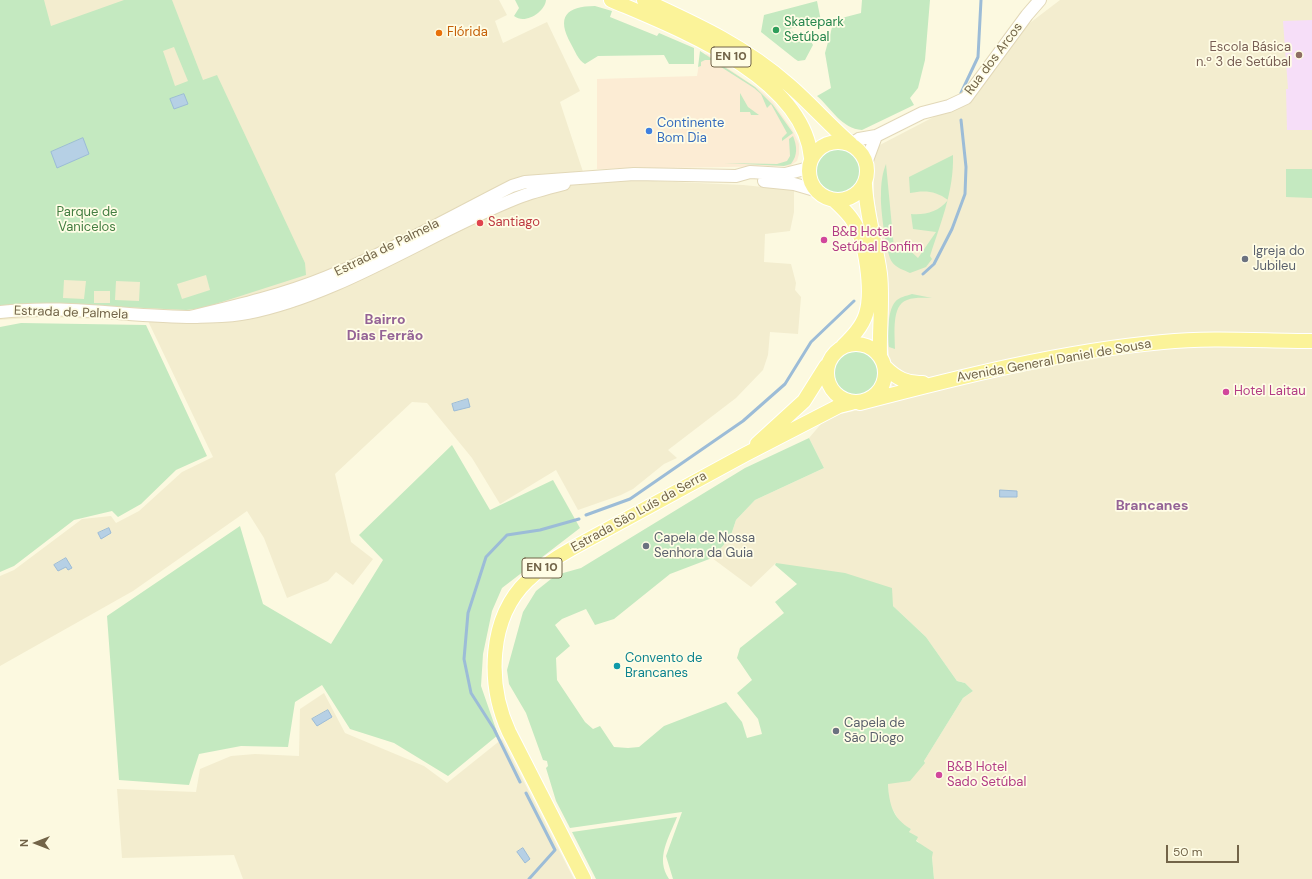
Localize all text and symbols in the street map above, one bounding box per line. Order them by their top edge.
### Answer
place label: Skatepark Setúbal [784,15,844,46]
street label: Rua dos Arcos [962,20,1026,98]
place label: Flórida [447,25,488,41]
marker: Skatepark Setúbal [771,25,781,35]
marker: Flórida [434,28,444,38]
place label: Escola Básica n.º 3 de Setúbal [1196,40,1291,71]
road number: EN 10 [711,47,751,67]
marker: Escola Básica n.º 3 de Setúbal [1294,50,1304,60]
place label: Continente Bom Dia [657,116,724,147]
marker: Continente Bom Dia [644,126,654,136]
park label: Parque de Vanicelos [57,205,117,236]
place label: Santiago [488,215,540,231]
street label: Estrada de Palmela [332,216,442,280]
marker: Santiago [475,218,485,228]
place label: B&B Hotel Setúbal Bonfim [832,225,923,256]
marker: B&B Hotel Setúbal Bonfim [819,235,829,245]
place label: Igreja do Jubileu [1253,244,1305,275]
marker: Igreja do Jubileu [1240,254,1250,264]
street label: Estrada de Palmela [14,303,128,323]
district label: Bairro Dias Ferrão [347,312,423,344]
street label: Avenida General Daniel de Sousa [956,336,1152,386]
place label: Hotel Laitau [1234,384,1306,400]
marker: Hotel Laitau [1221,387,1231,397]
street label: Estrada São Luís da Serra [569,468,709,556]
district label: Brancanes [1116,498,1188,514]
place label: Capela de Nossa Senhora da Guia [654,531,755,562]
marker: Capela de Nossa Senhora da Guia [641,541,651,551]
road number: EN 10 [522,558,562,578]
place label: Convento de Brancanes [625,651,702,682]
marker: Convento de Brancanes [612,661,622,671]
place label: Capela de São Diogo [844,716,905,747]
marker: Capela de São Diogo [831,726,841,736]
place label: B&B Hotel Sado Setúbal [947,760,1026,791]
marker: B&B Hotel Sado Setúbal [934,770,944,780]
north arrow [16,823,56,863]
scale bar [1168,837,1241,863]
text: N [17,839,31,847]
text: 50 m [1173,844,1202,860]

